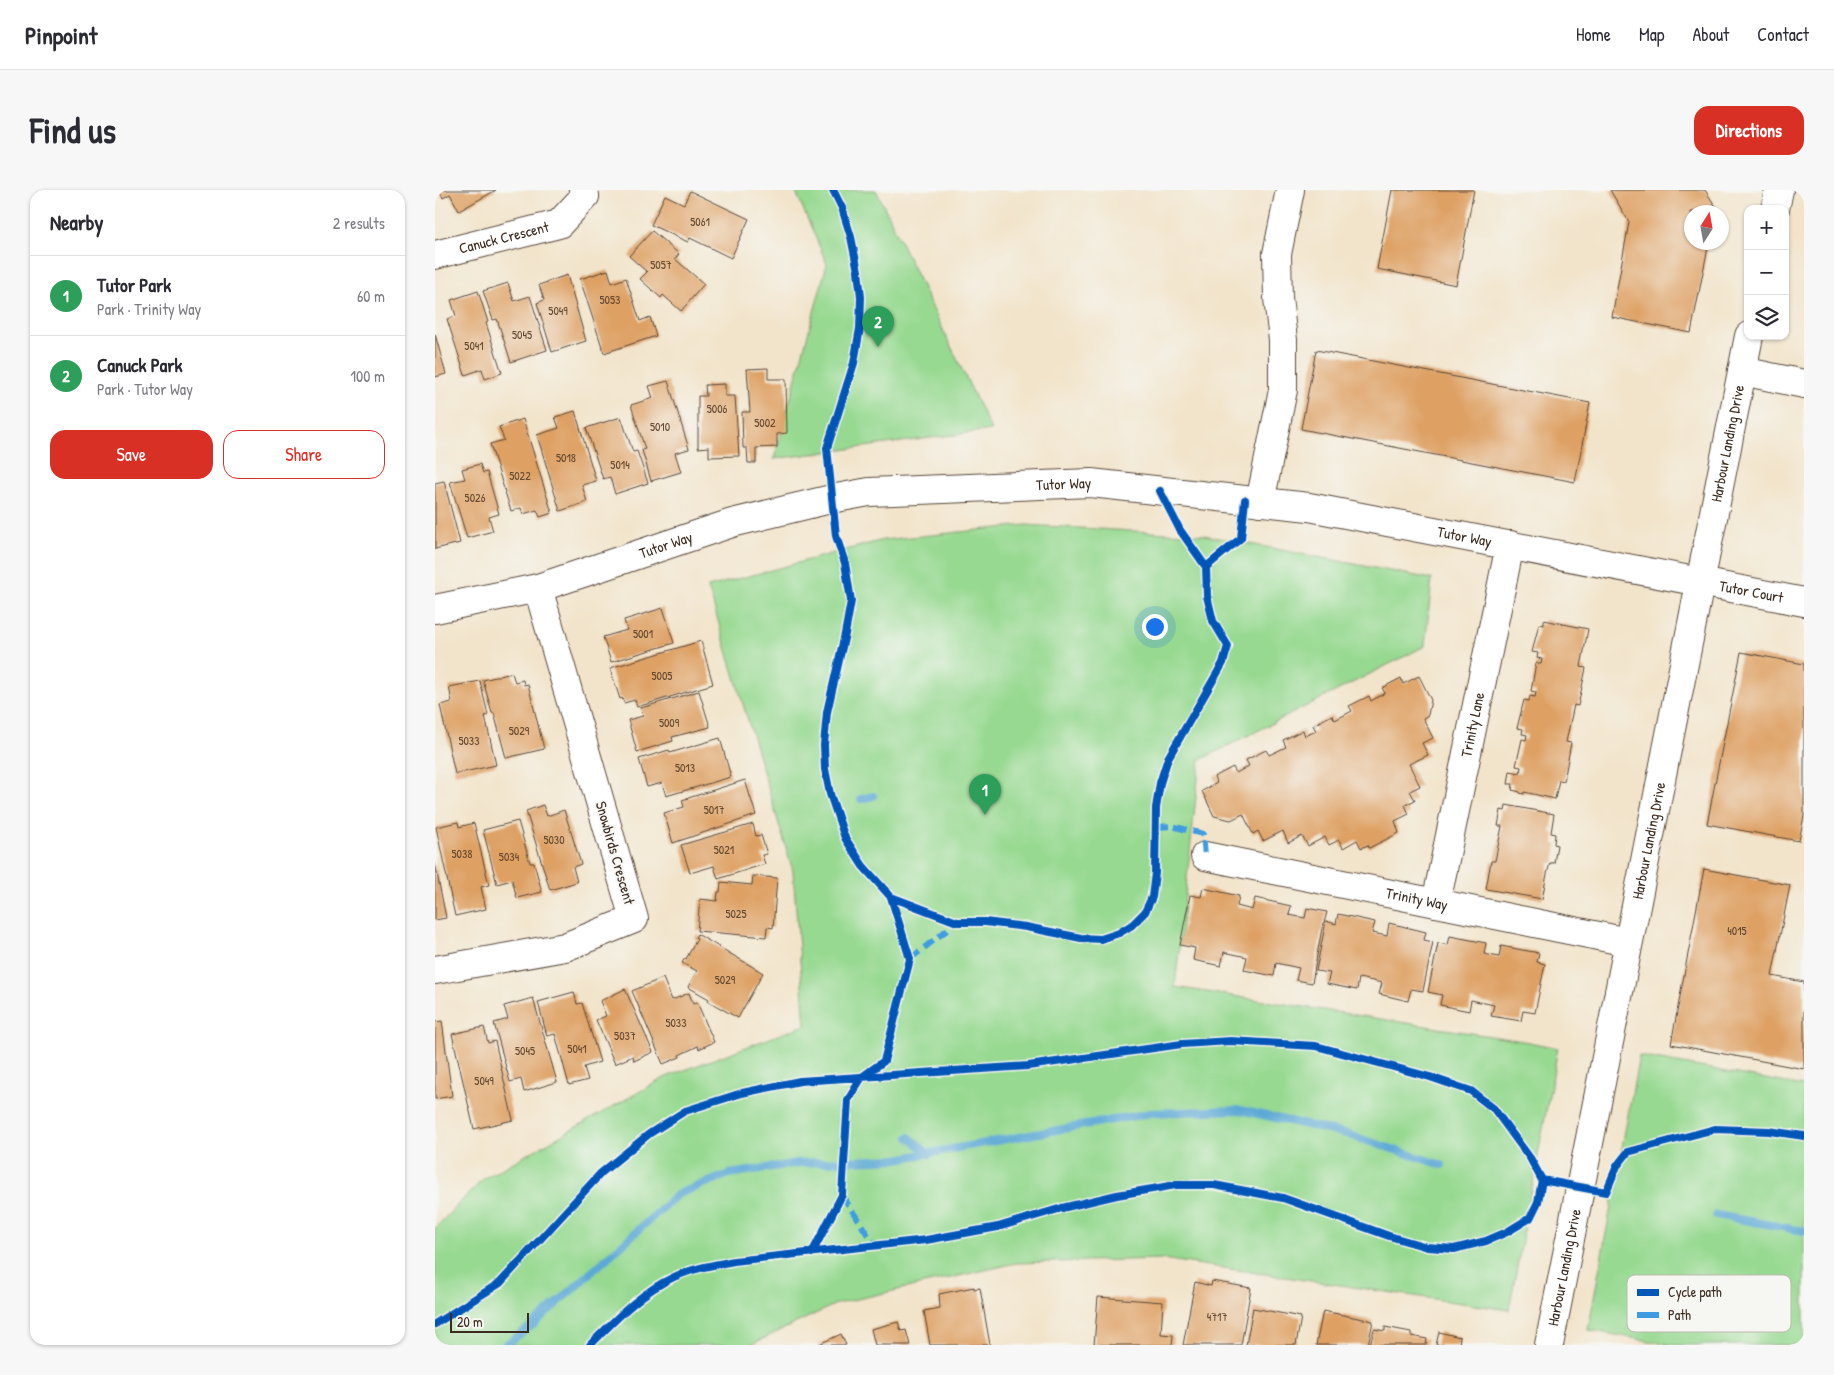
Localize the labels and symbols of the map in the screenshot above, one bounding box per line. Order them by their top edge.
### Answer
north arrow [1684,205,1729,250]
house number: 5061 [690,213,710,230]
street label: Canuck Crescent [457,216,552,259]
house number: 5057 [650,256,672,273]
house number: 5053 [600,291,620,308]
house number: 5049 [548,302,568,319]
pin: 2 [862,306,894,347]
house number: 5045 [512,326,532,343]
house number: 5041 [464,337,484,354]
street label: Harbour Landing Drive [1705,383,1749,504]
house number: 5006 [707,400,728,417]
house number: 5002 [754,414,776,431]
house number: 5010 [650,418,670,435]
house number: 5018 [556,449,576,466]
house number: 5014 [610,456,630,473]
house number: 5022 [509,467,531,484]
street label: Tutor Way [1036,472,1091,495]
house number: 5026 [465,489,486,506]
street label: Tutor Way [1436,521,1494,552]
street label: Tutor Way [636,526,695,563]
street label: Tutor Court [1718,575,1786,608]
your location [1142,614,1168,640]
house number: 5001 [633,625,653,642]
house number: 5005 [652,667,672,684]
street label: Trinity Lane [1455,690,1489,759]
house number: 5009 [659,714,680,731]
house number: 5029 [509,722,530,739]
house number: 5033 [458,732,480,749]
house number: 5013 [675,759,695,776]
pin: 1 [969,774,1001,815]
street label: Harbour Landing Drive [1627,780,1670,901]
street label: Snowbirds Crescent [591,799,640,908]
house number: 5017 [704,801,724,818]
house number: 5030 [543,831,565,848]
house number: 5021 [714,841,734,858]
house number: 5038 [451,845,473,862]
house number: 5034 [499,848,520,865]
street label: Trinity Way [1384,882,1450,915]
house number: 5025 [725,905,747,922]
house number: 4015 [1727,922,1747,939]
house number: 5029 [715,971,736,988]
house number: 5033 [665,1014,687,1031]
house number: 5037 [614,1027,636,1044]
house number: 5041 [567,1040,587,1057]
house number: 5045 [515,1042,535,1059]
house number: 5049 [474,1072,494,1089]
street label: Harbour Landing Drive [1542,1207,1586,1328]
legend [1627,1275,1791,1332]
text: Cycle path [1668,1282,1722,1302]
text: Path [1668,1305,1691,1324]
house number: 4717 [1207,1308,1227,1325]
scale bar [450,1310,529,1333]

